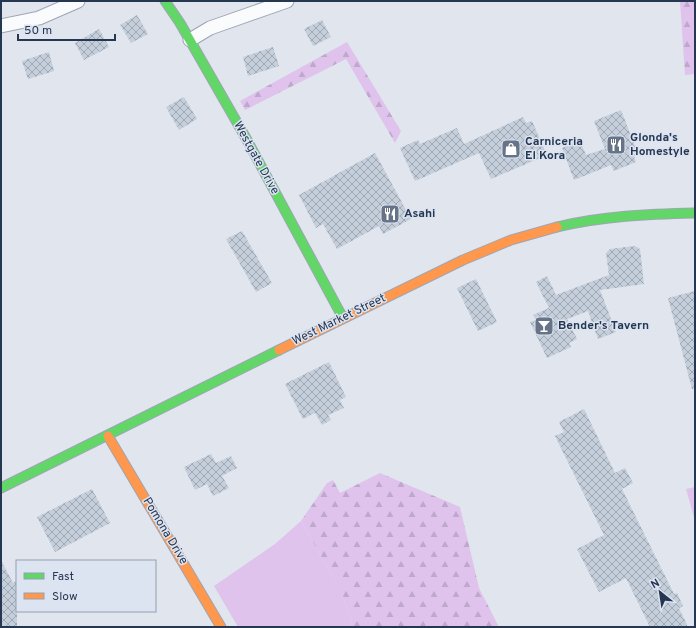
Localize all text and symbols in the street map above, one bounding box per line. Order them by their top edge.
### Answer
scale bar [18,16,115,42]
text: 50 m [24,23,52,39]
street label: Westgate Drive [229,119,283,197]
place label: Glonda's Homestyle [630,130,690,160]
place label: Carniceria El Kora [525,134,583,164]
restaurant icon: Glonda's Homestyle [605,134,627,156]
shop icon: Carniceria El Kora [500,138,522,160]
restaurant icon: Asahi [379,203,401,225]
place label: Asahi [404,206,435,222]
street label: West Market Street [290,290,388,350]
bar icon: Bender's Tavern [533,315,555,337]
place label: Bender's Tavern [558,318,649,334]
street label: Pomona Drive [139,494,191,568]
legend [16,560,156,612]
text: Fast [52,569,74,585]
north arrow [640,572,680,612]
text: N [649,576,662,592]
text: Slow [52,589,78,605]

